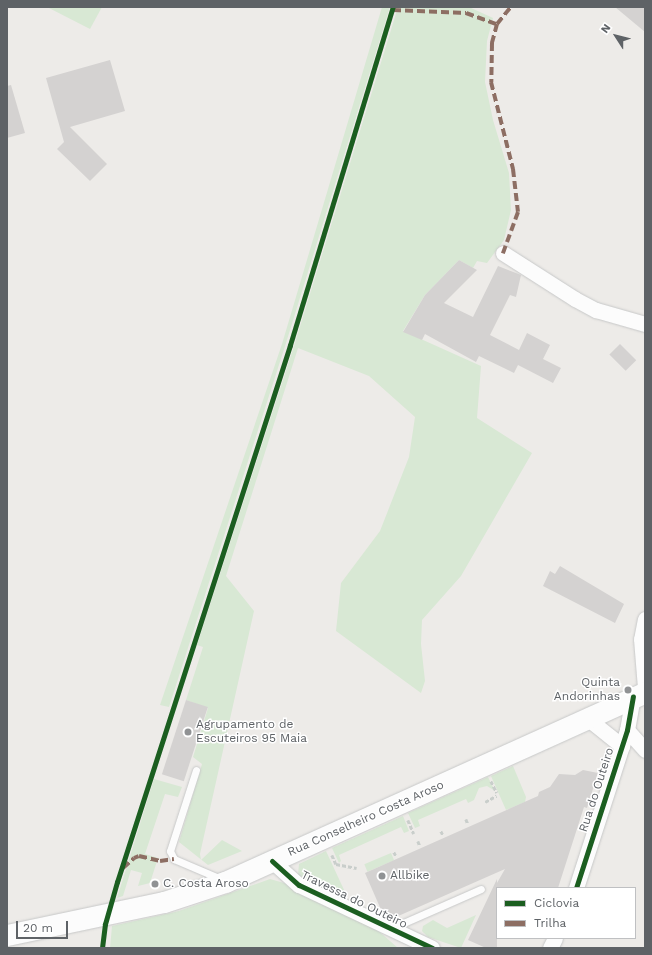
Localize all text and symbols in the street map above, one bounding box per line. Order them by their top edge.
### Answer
north arrow [596,16,636,56]
text: N [598,22,614,36]
place label: Quinta Andorinhas [554,676,620,704]
marker: Quinta Andorinhas [623,685,633,695]
place label: Agrupamento de Escuteiros 95 Maia [196,718,307,746]
marker: Agrupamento de Escuteiros 95 Maia [183,727,193,737]
street label: Rua do Outeiro [576,746,618,834]
street label: Rua Conselheiro Costa Aroso [285,778,447,860]
street label: Travessa do Outeiro [298,868,410,932]
place label: Allbike [390,869,429,883]
marker: Allbike [377,871,387,881]
place label: C. Costa Aroso [163,877,249,891]
marker: C. Costa Aroso [150,879,160,889]
legend [496,887,636,939]
text: Ciclovia [534,896,579,910]
scale bar [18,913,70,939]
text: Trilha [534,916,566,930]
text: 20 m [23,921,53,935]

